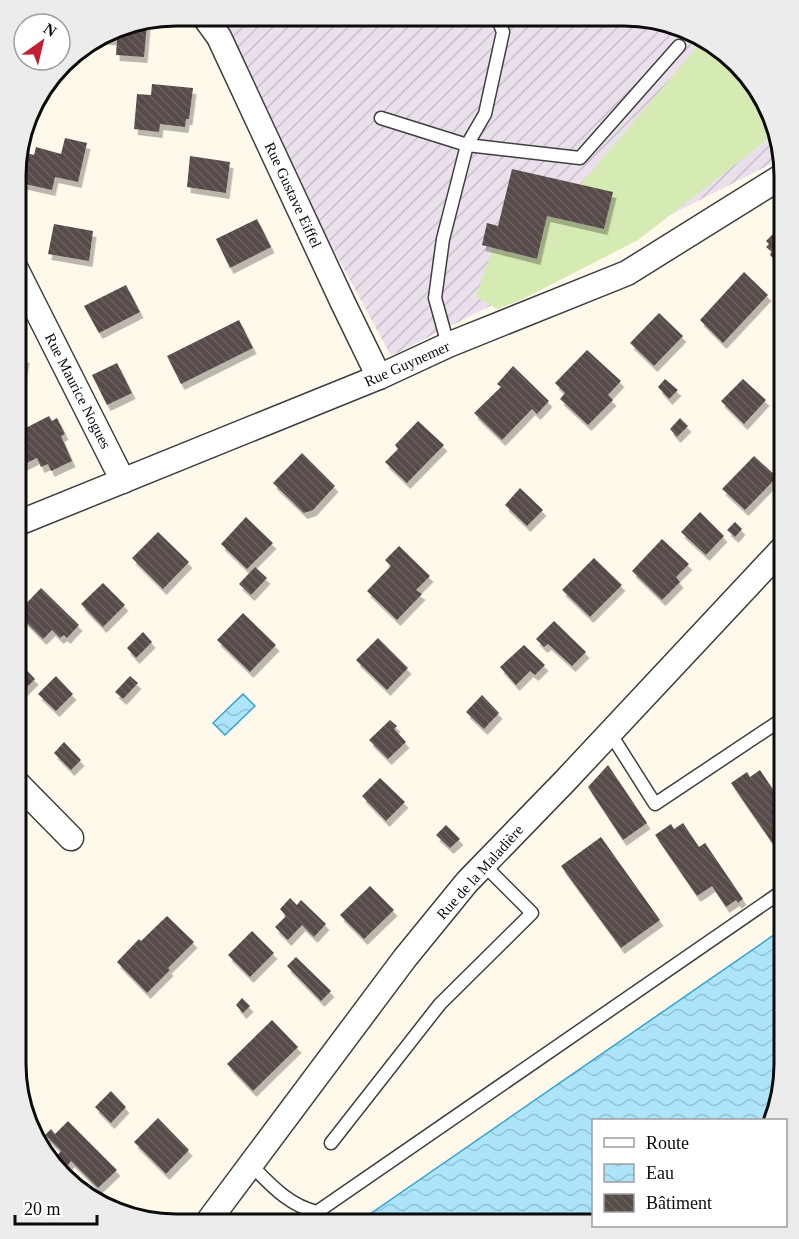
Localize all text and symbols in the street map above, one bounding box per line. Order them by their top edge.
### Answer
north arrow [12,12,72,72]
text: N [41,20,60,41]
street label: Rue Gustave Eiffel [262,140,324,250]
street label: Rue Maurice Nogues [42,331,114,452]
street label: Rue Guynemer [362,338,452,390]
street label: Rue de la Maladière [434,821,527,922]
legend [592,1119,787,1227]
text: Route [646,1133,689,1153]
text: Eau [646,1163,674,1183]
scale bar [15,1188,98,1226]
text: Bâtiment [646,1193,712,1213]
text: 20 m [24,1199,61,1219]

